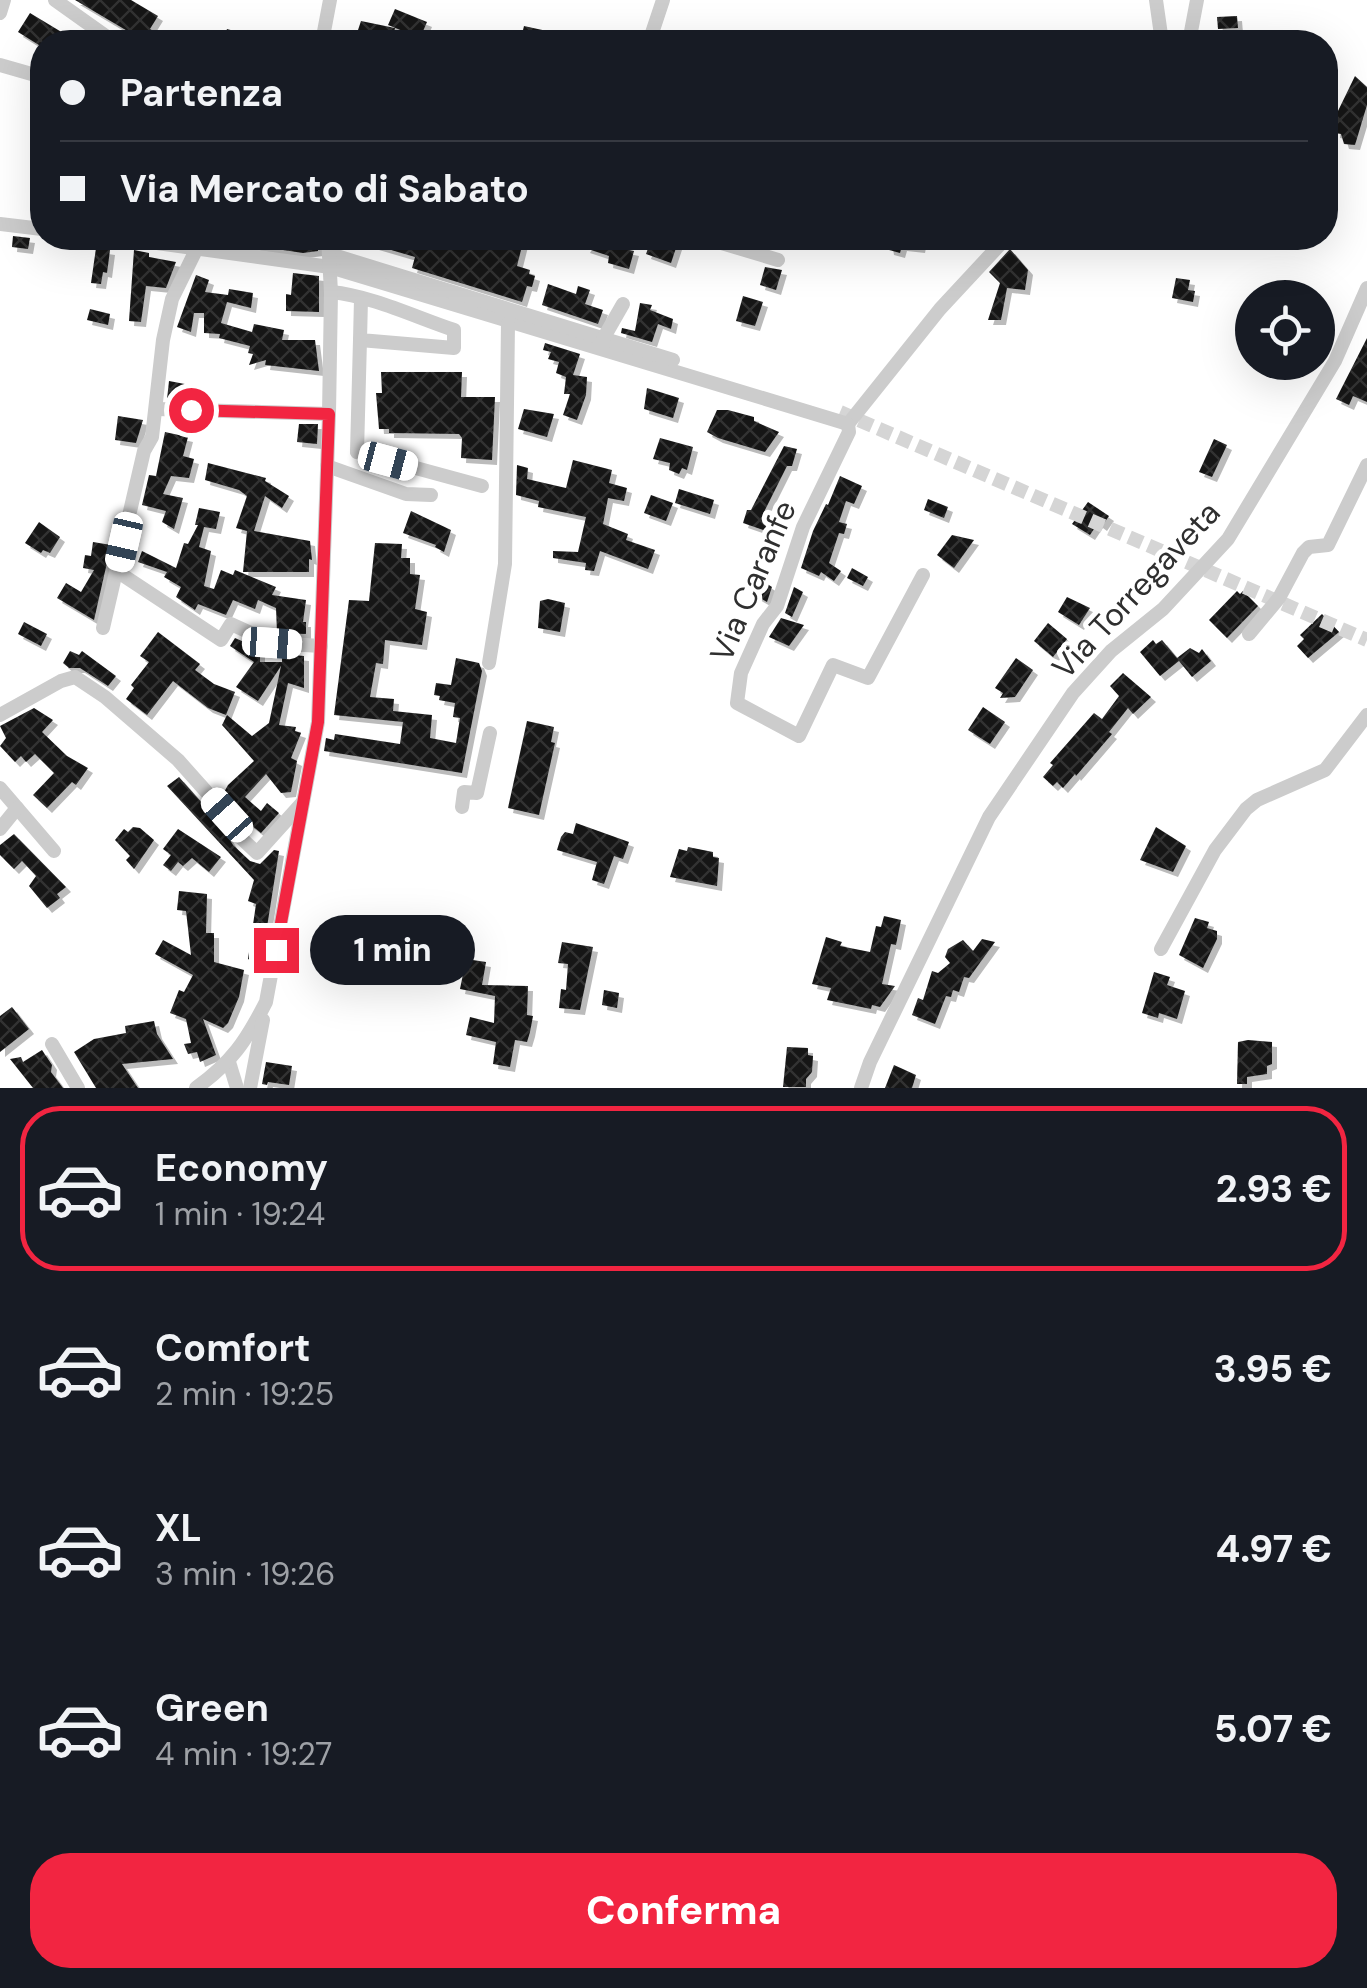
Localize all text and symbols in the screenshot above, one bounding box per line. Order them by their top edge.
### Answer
text: Partenza [120,68,283,118]
text: Via Mercato di Sabato [120,164,529,214]
map controls [1235,280,1335,380]
button: locate [1235,280,1335,380]
route start [169,388,214,433]
car [355,439,421,483]
street label: Via Torregaveta [1043,492,1229,688]
street label: Via Caranfe [700,494,806,668]
car [103,509,145,575]
car [241,626,303,660]
car [196,783,258,847]
callout: 1 min [311,915,476,985]
route end [254,928,299,973]
text: 1 min [353,929,432,971]
text: Economy [155,1143,328,1193]
icon: car [35,1144,125,1234]
text: 2.93 € [1216,1164,1332,1214]
text: 1 min · 19:24 [155,1193,325,1235]
text: Comfort [155,1323,311,1373]
icon: car [35,1324,125,1414]
text: 3.95 € [1214,1344,1332,1394]
text: 2 min · 19:25 [155,1373,334,1415]
text: XL [155,1503,202,1553]
icon: car [35,1504,125,1594]
text: 4.97 € [1215,1524,1332,1574]
text: 3 min · 19:26 [155,1553,335,1595]
text: Green [155,1683,269,1733]
icon: car [35,1684,125,1774]
text: 5.07 € [1214,1704,1332,1754]
text: 4 min · 19:27 [155,1733,332,1775]
button: Conferma [30,1853,1337,1968]

